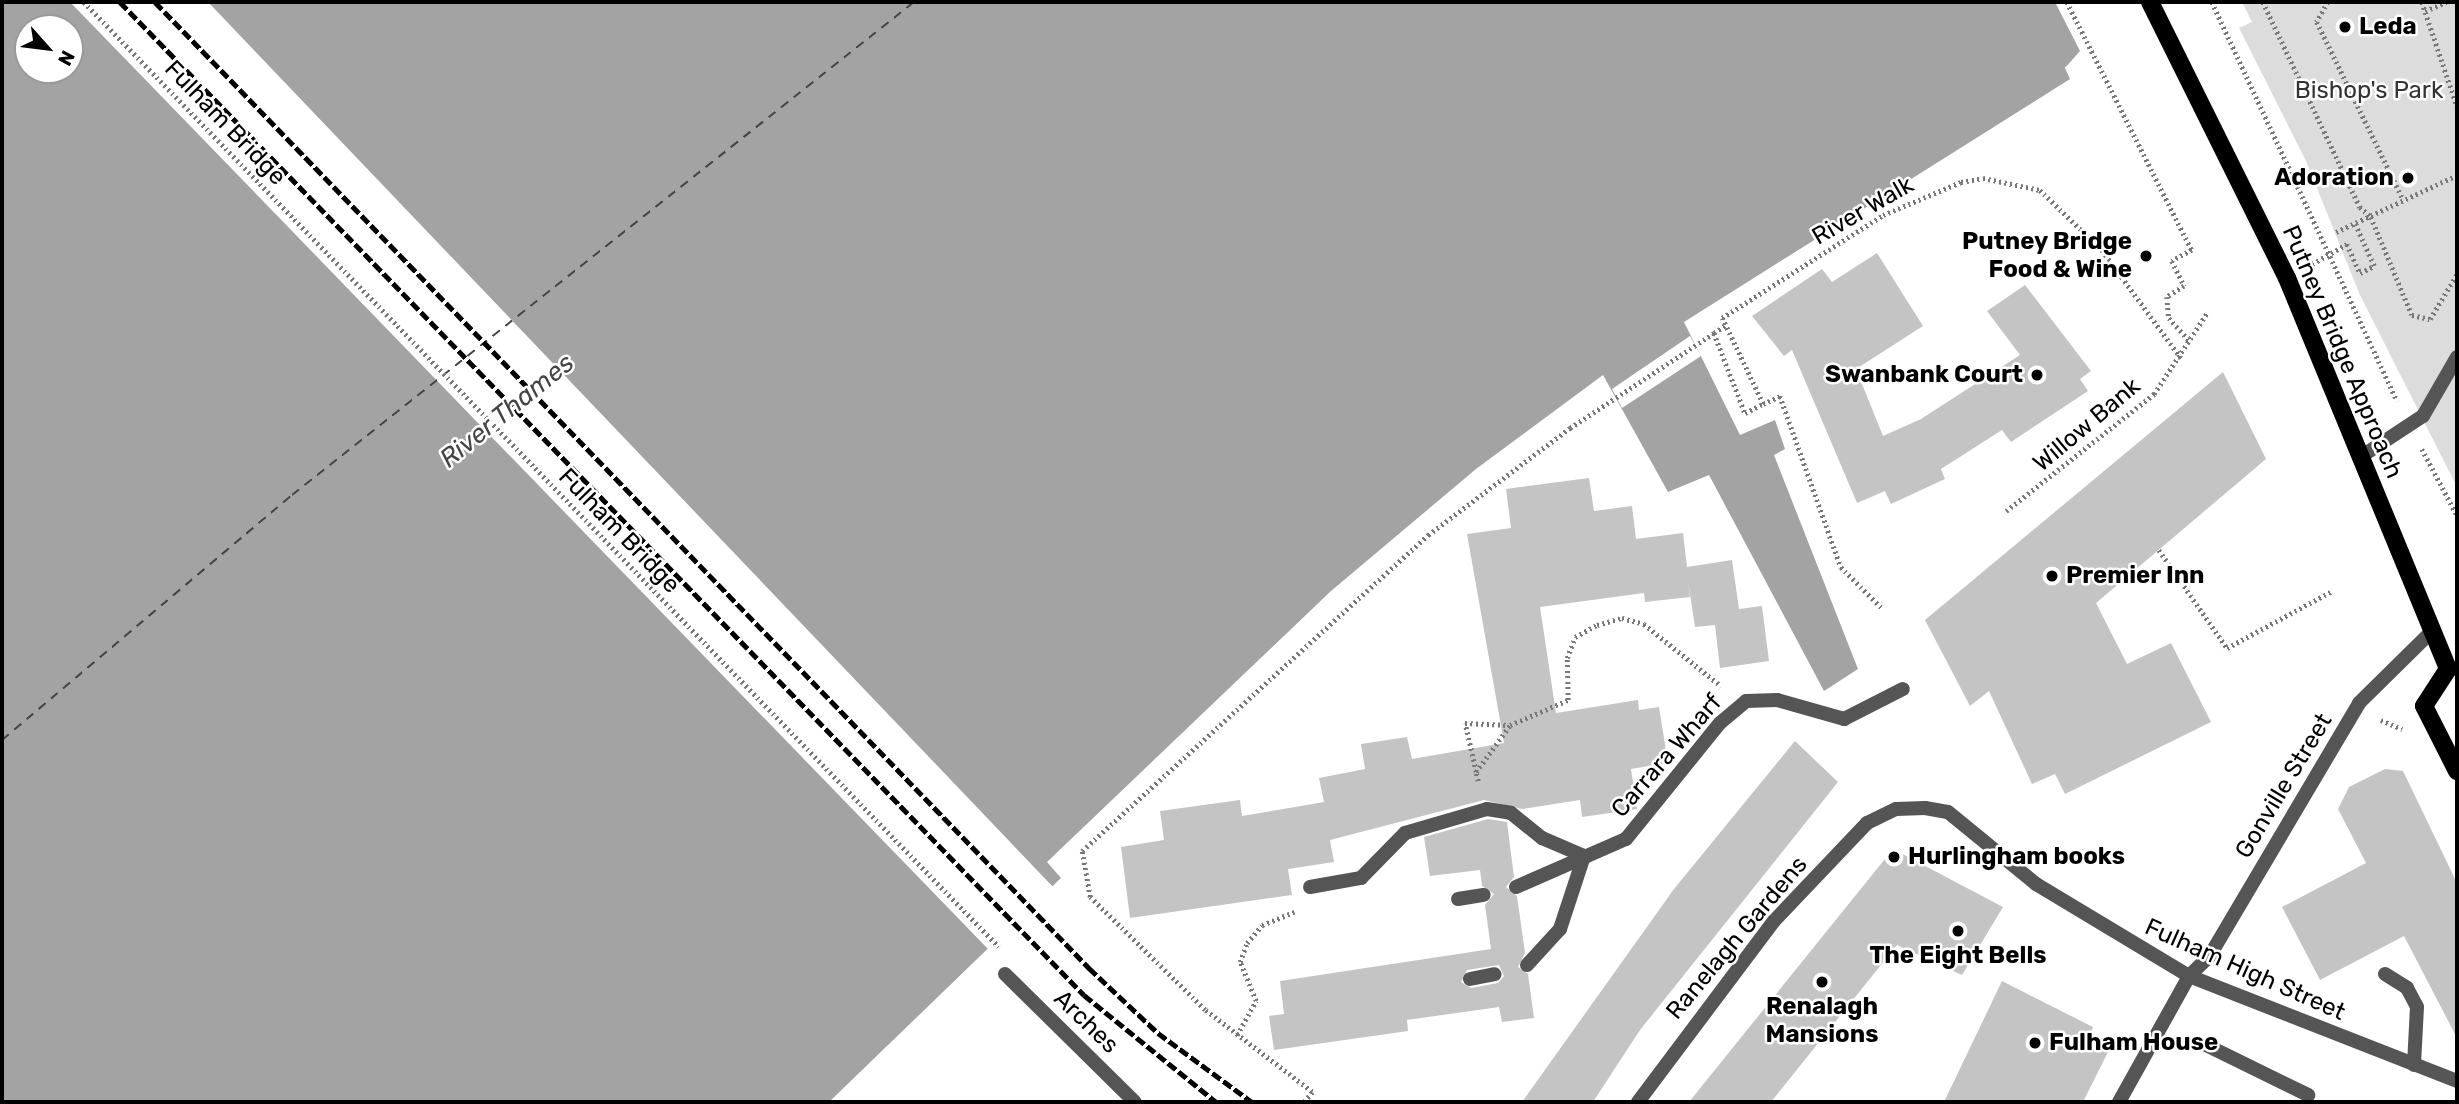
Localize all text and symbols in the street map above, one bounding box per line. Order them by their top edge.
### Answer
place label: Leda [2359,13,2417,41]
north arrow [14,14,84,84]
marker: Leda [2337,19,2353,35]
text: N [53,47,80,70]
street label: Fulham Bridge [158,55,292,191]
park label: Bishop's Park [2295,77,2443,105]
place label: Adoration [2274,164,2394,192]
street label: River Walk [1807,170,1919,252]
marker: Adoration [2400,170,2416,186]
street label: Putney Bridge Approach [2275,221,2409,483]
place label: Putney Bridge Food & Wine [1961,228,2132,284]
marker: Putney Bridge Food & Wine [2138,248,2154,264]
water label: River Thames [433,347,581,475]
place label: Swanbank Court [1825,361,2023,389]
marker: Swanbank Court [2029,367,2045,383]
street label: Willow Bank [2027,372,2147,478]
street label: Fulham Bridge [552,463,686,599]
place label: Premier Inn [2066,562,2205,590]
marker: Premier Inn [2044,568,2060,584]
street label: Carrara Wharf [1606,688,1728,824]
street label: Gonville Street [2229,708,2339,864]
place label: Hurlingham books [1908,843,2125,871]
marker: Hurlingham books [1886,849,1902,865]
street label: Ranelagh Gardens [1660,851,1814,1025]
street label: Fulham High Street [2140,913,2350,1027]
marker: The Eight Bells [1950,923,1966,939]
place label: The Eight Bells [1869,942,2047,970]
marker: Renalagh Mansions [1814,974,1830,990]
street label: Arches [1048,984,1124,1060]
place label: Renalagh Mansions [1766,993,1878,1049]
place label: Fulham House [2049,1029,2218,1057]
marker: Fulham House [2027,1035,2043,1051]

